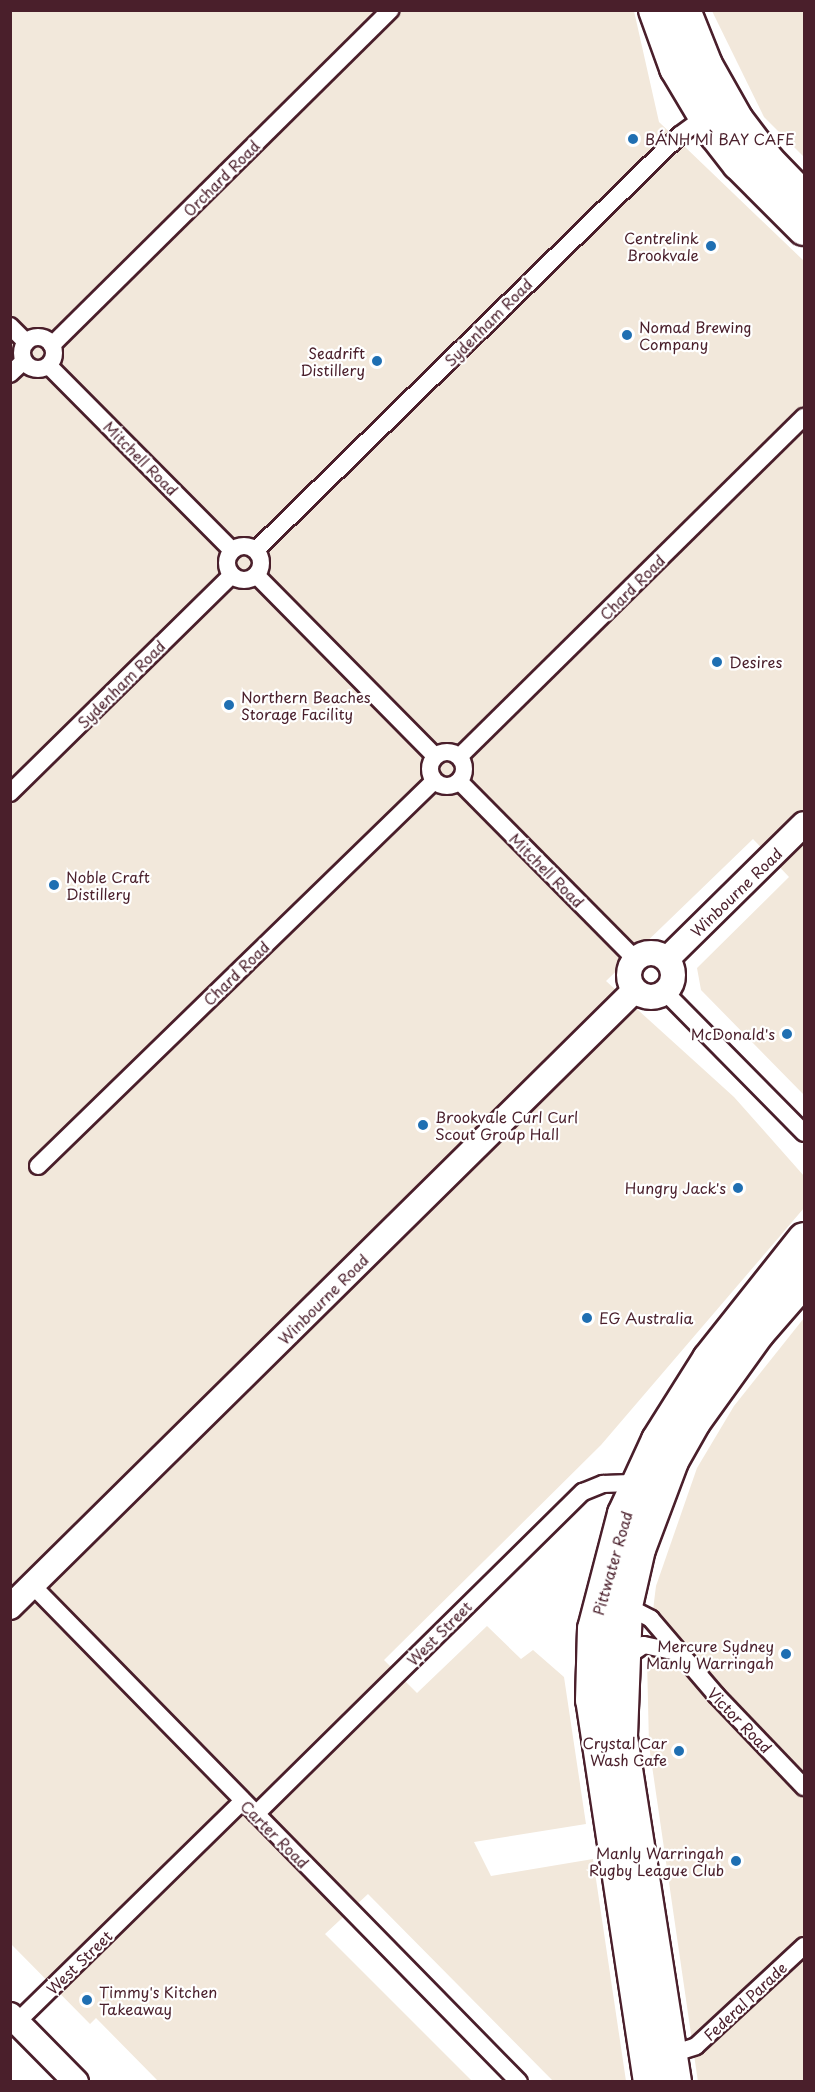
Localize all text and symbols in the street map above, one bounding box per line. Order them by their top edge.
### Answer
place label: BÁNH MÌ BAY CAFE [645,130,794,148]
marker: BÁNH MÌ BAY CAFE [626,132,640,146]
street label: Orchard Road [179,136,263,220]
place label: Centrelink Brookvale [624,228,699,263]
marker: Centrelink Brookvale [704,239,718,253]
street label: Sydenham Road [440,274,536,370]
place label: Nomad Brewing Company [639,317,752,352]
marker: Nomad Brewing Company [620,328,634,342]
place label: Seadrift Distillery [300,343,365,378]
marker: Seadrift Distillery [370,354,384,368]
street label: Mitchell Road [100,417,182,499]
street label: Chard Road [595,550,669,624]
street label: Sydenham Road [73,636,169,732]
place label: Desires [729,653,782,671]
marker: Desires [710,655,724,669]
place label: Northern Beaches Storage Facility [241,687,371,722]
marker: Northern Beaches Storage Facility [222,698,236,712]
street label: Mitchell Road [506,829,588,911]
street label: Winbourne Road [686,844,786,940]
place label: Noble Craft Distillery [66,867,151,902]
marker: Noble Craft Distillery [47,878,61,892]
street label: Chard Road [199,937,273,1009]
place label: McDonald's [691,1025,775,1043]
marker: McDonald's [780,1027,794,1041]
place label: Brookvale Curl Curl Scout Group Hall [435,1107,579,1142]
marker: Brookvale Curl Curl Scout Group Hall [416,1118,430,1132]
place label: Hungry Jack's [624,1179,726,1197]
marker: Hungry Jack's [731,1181,745,1195]
street label: Winbourne Road [274,1250,372,1348]
place label: EG Australia [599,1309,691,1327]
marker: EG Australia [580,1311,594,1325]
street label: Pittwater Road [588,1509,636,1617]
street label: West Street [403,1597,475,1669]
place label: Mercure Sydney Manly Warringah [648,1636,774,1671]
marker: Mercure Sydney Manly Warringah [779,1647,793,1661]
street label: Victor Road [704,1683,776,1757]
place label: Crystal Car Wash Cafe [582,1733,667,1768]
marker: Crystal Car Wash Cafe [672,1744,686,1758]
street label: Carter Road [237,1796,313,1872]
place label: Manly Warringah Rugby League Club [587,1843,724,1878]
marker: Manly Warringah Rugby League Club [729,1854,743,1868]
street label: West Street [42,1926,116,1998]
street label: Federal Parade [700,1958,790,2044]
place label: Timmy's Kitchen Takeaway [99,1982,218,2017]
marker: Timmy's Kitchen Takeaway [80,1993,94,2007]

